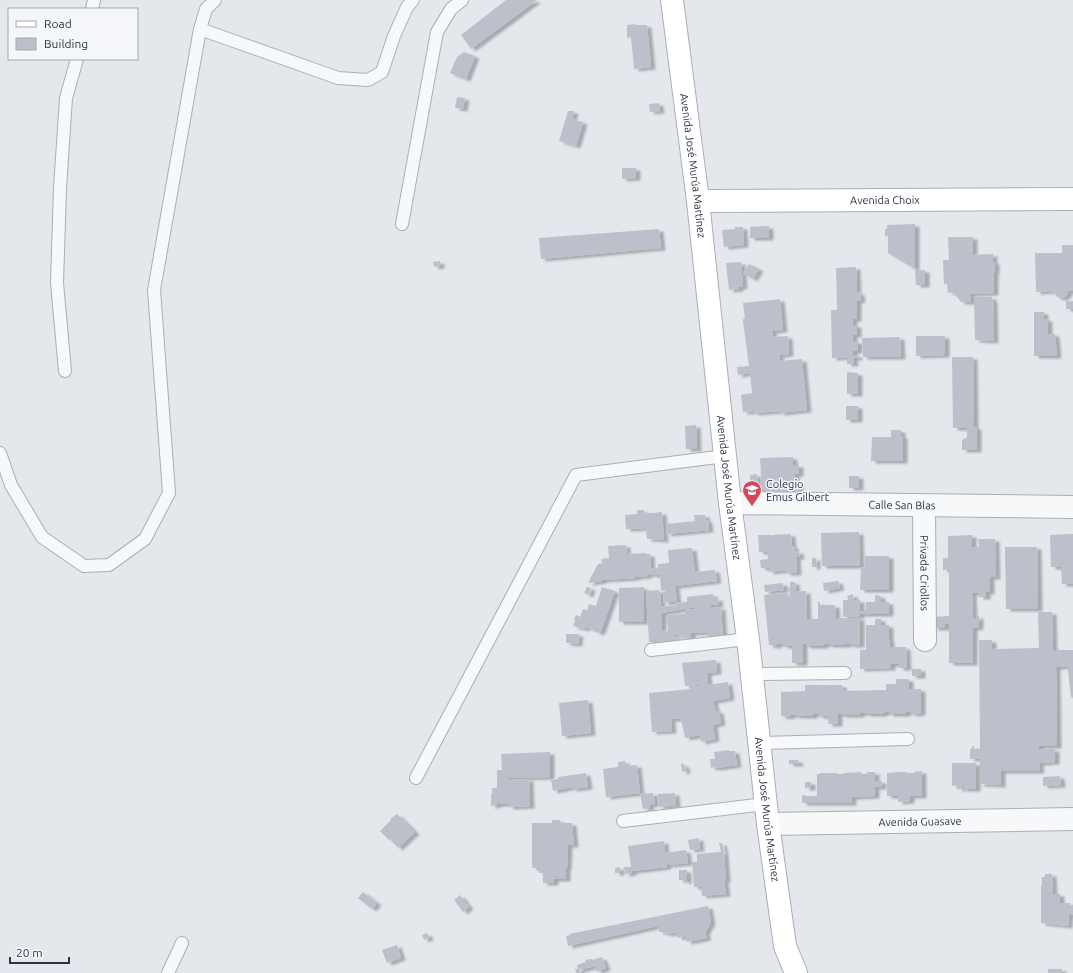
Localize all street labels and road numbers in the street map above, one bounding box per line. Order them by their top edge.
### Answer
street label: Avenida José Murúa Martínez [678,93,708,239]
street label: Avenida Choix [850,194,920,206]
street label: Avenida José Murúa Martínez [715,415,743,561]
street label: Calle San Blas [868,499,936,511]
street label: Privada Criollos [918,535,931,611]
street label: Avenida José Murúa Martínez [753,736,782,882]
street label: Avenida Guasave [878,815,962,828]

